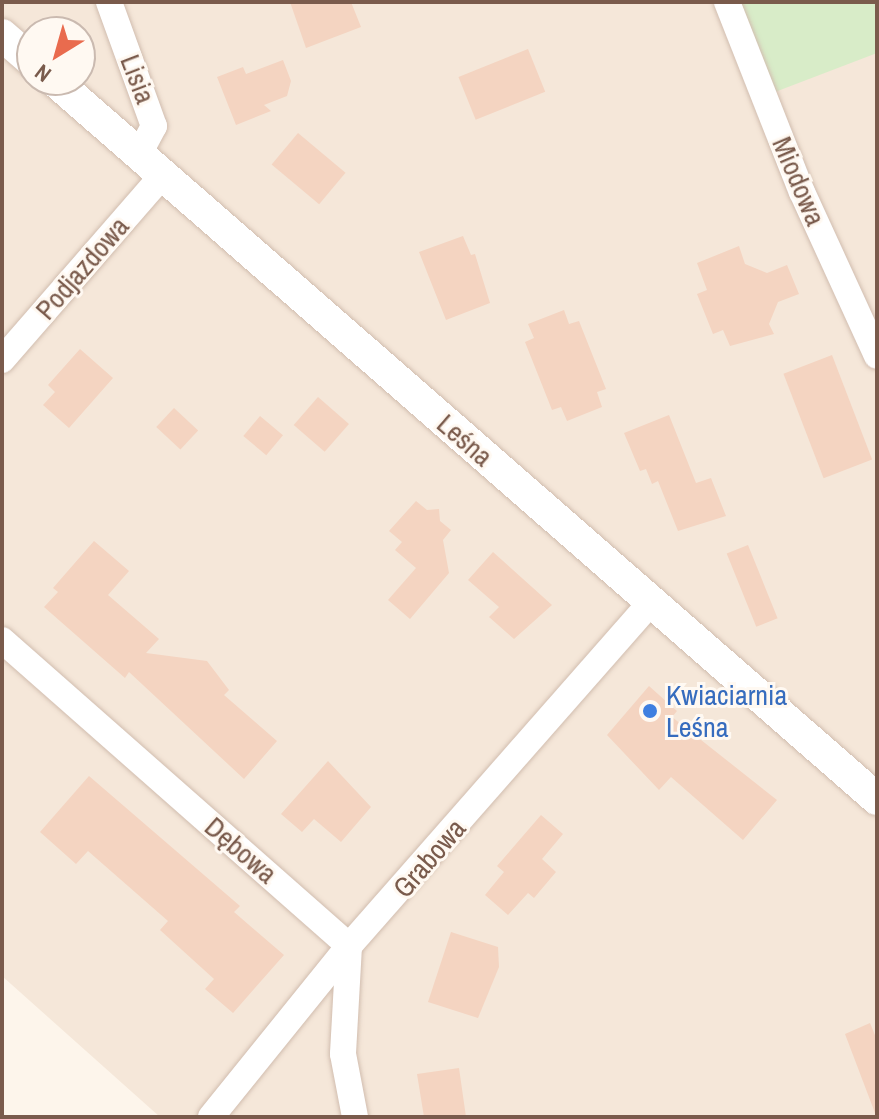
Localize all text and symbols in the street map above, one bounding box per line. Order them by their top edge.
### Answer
north arrow [16,16,96,96]
street label: Lisia [113,50,163,108]
text: N [29,58,57,89]
street label: Miodowa [765,132,833,230]
street label: Podjazdowa [28,210,136,326]
street label: Leśna [430,407,500,473]
place label: Kwiaciarnia Leśna [666,678,787,744]
marker: Kwiaciarnia Leśna [641,702,659,720]
street label: Dębowa [198,810,284,890]
street label: Grabowa [386,812,472,904]

